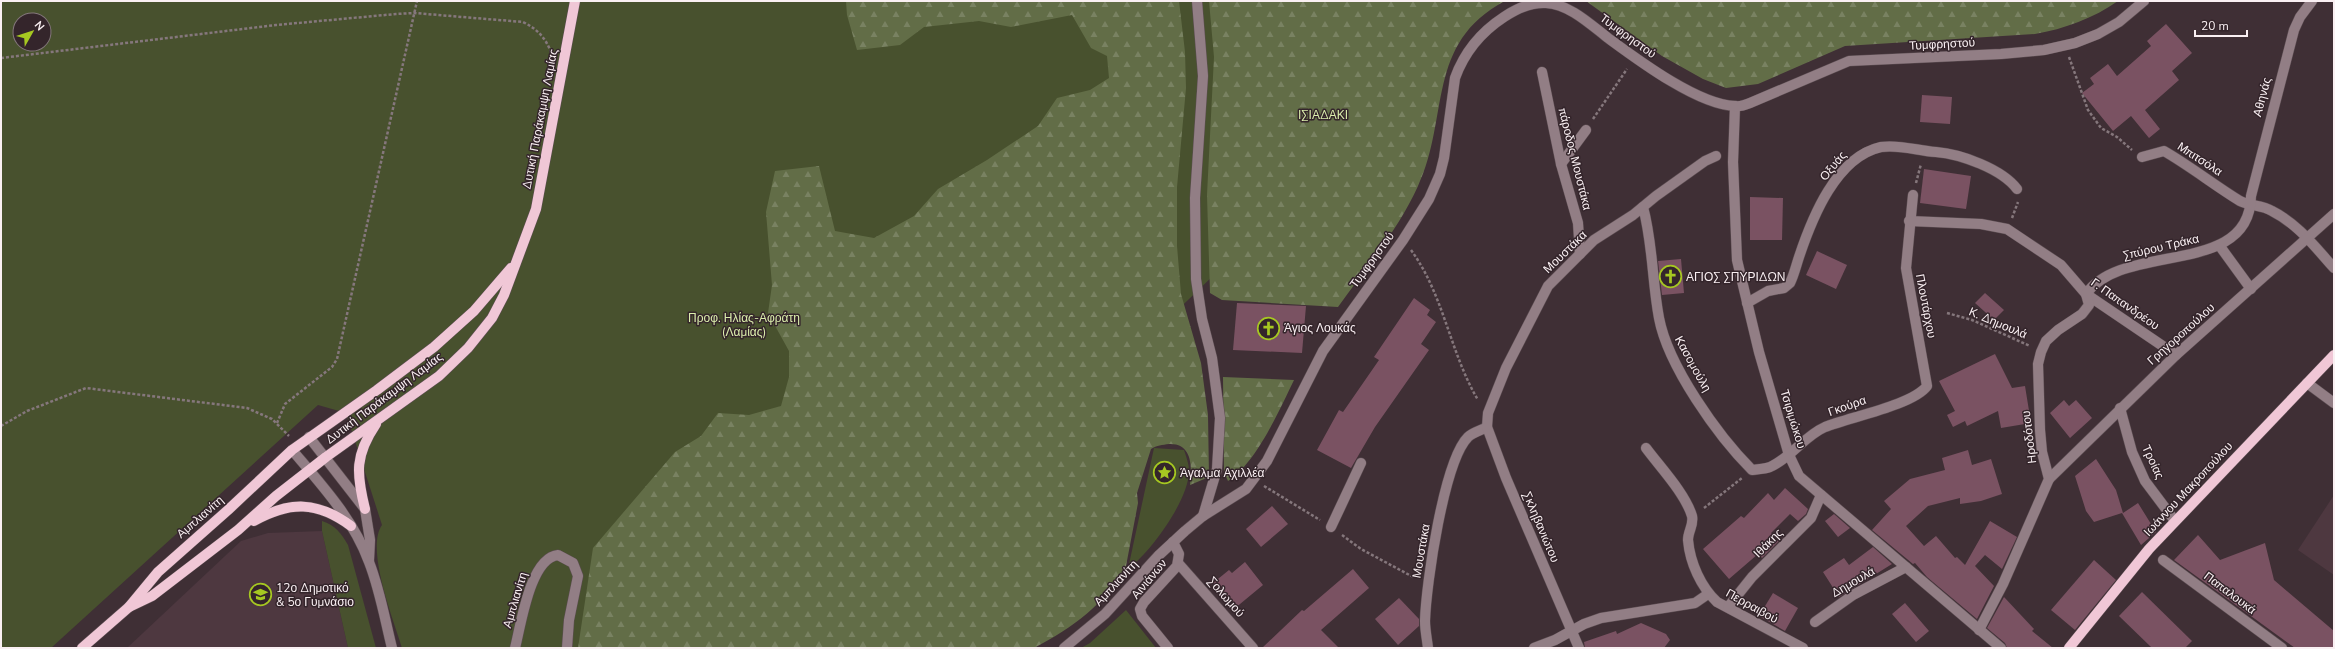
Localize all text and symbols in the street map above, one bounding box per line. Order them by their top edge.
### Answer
street label: Τυμφρηστού [1597,10,1659,62]
north arrow [12,12,52,52]
scale bar [2195,12,2247,38]
text: N [31,18,48,34]
text: 20 m [2201,18,2229,34]
street label: Τυμφρηστού [1909,34,1975,54]
street label: Δυτική Παράκαμψη Λαμίας [519,47,562,191]
street label: Αθηνάς [2249,75,2275,118]
street label: πάροδος Μουστάκα [1555,106,1595,212]
park label: ΙΣΙΑΔΑΚΙ [1298,107,1348,123]
street label: Μπιτσόλα [2174,138,2226,180]
street label: Οξυάς [1816,148,1850,184]
street label: Μουστάκα [1540,227,1590,277]
street label: Τυμφρηστού [1346,229,1398,291]
street label: Σπύρου Τράκα [2121,230,2201,264]
church icon: ΑΓΙΟΣ ΣΠΥΡΙΔΩΝ [1657,264,1683,290]
place label: ΑΓΙΟΣ ΣΠΥΡΙΔΩΝ [1686,269,1786,285]
street label: Πλουτάρχου [1912,272,1940,340]
street label: Γ. Παπανδρέου [2088,274,2162,334]
street label: Γρηγοροπούλου [2144,299,2218,369]
street label: Κ. Δημουλά [1966,304,2030,342]
park label: Προφ. Ηλίας-Αφράτη (Λαμίας) [688,310,800,340]
church icon: Άγιος Λουκάς [1256,315,1282,341]
place label: Άγιος Λουκάς [1284,320,1356,336]
street label: Κασομούλη [1671,333,1715,395]
street label: Δυτική Παράκαμψη Λαμίας [322,349,446,447]
street label: Τσιριμώκου [1776,388,1810,450]
street label: Γκούρα [1826,392,1868,420]
street label: Ηροδότου [2018,410,2040,464]
street label: Ιωάννου Μακροπούλου [2140,438,2236,540]
street label: Τροίας [2138,442,2168,482]
place icon: Άγαλμα Αχιλλέα [1151,460,1177,486]
place label: Άγαλμα Αχιλλέα [1180,465,1265,481]
street label: Σκληβανιώτου [1519,489,1563,565]
street label: Αμπλιανίτη [173,492,227,542]
street label: Μουστάκα [1408,522,1434,579]
street label: Ιθάκης [1750,525,1786,561]
street label: Αινιάνων [1128,556,1170,602]
street label: Αμπλιανίτη [1091,557,1141,609]
street label: Δημουλά [1828,563,1878,601]
street label: Παπαλουκά [2201,568,2259,618]
street label: Αμπλιανίτη [499,570,531,630]
street label: Σολωμού [1204,573,1248,621]
place label: 12ο Δημοτικό & 5ο Γυμνάσιο [276,580,354,610]
school or university icon: 12ο Δημοτικό & 5ο Γυμνάσιο [247,582,273,608]
street label: Περραιβού [1723,585,1781,627]

